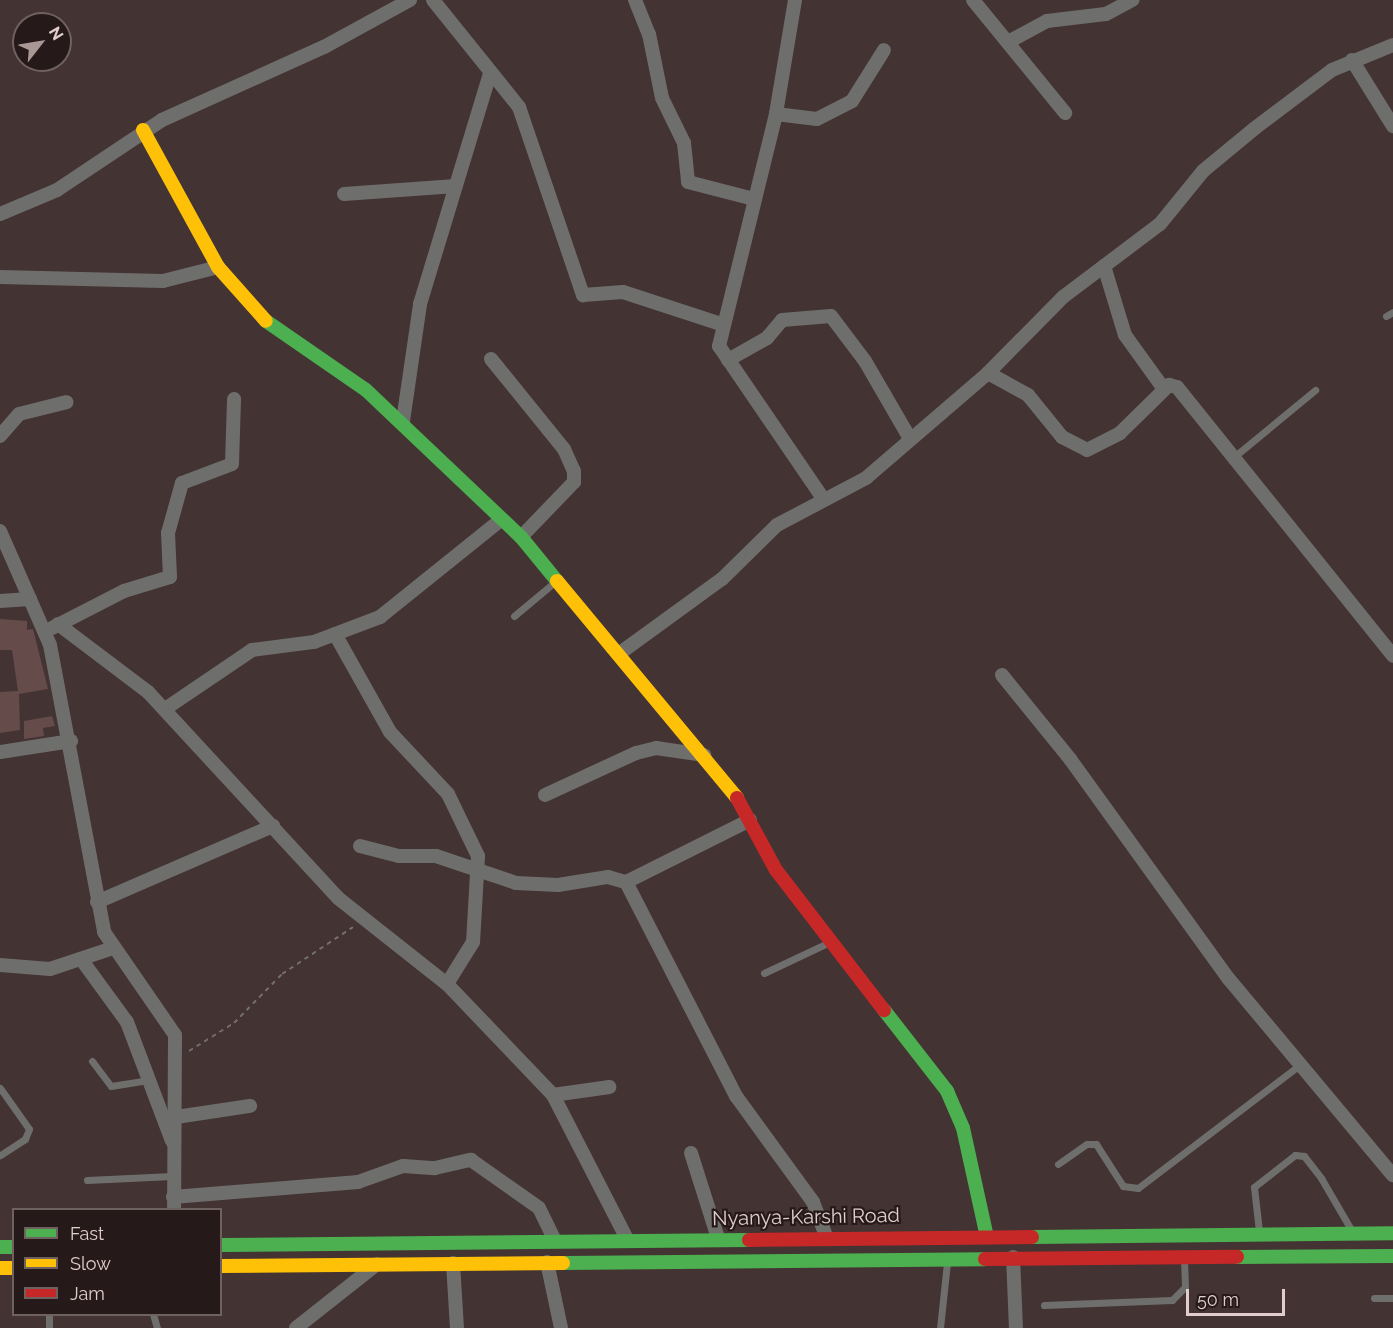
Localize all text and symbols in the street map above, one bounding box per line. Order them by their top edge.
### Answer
north arrow [12,12,72,72]
text: N [45,23,67,44]
street label: Nyanya-Karshi Road [712,1203,900,1231]
legend [12,1208,222,1316]
text: Fast [70,1223,104,1244]
text: Slow [70,1253,111,1274]
scale bar [1189,1277,1288,1315]
text: Jam [70,1283,105,1304]
text: 50 m [1197,1289,1239,1310]

